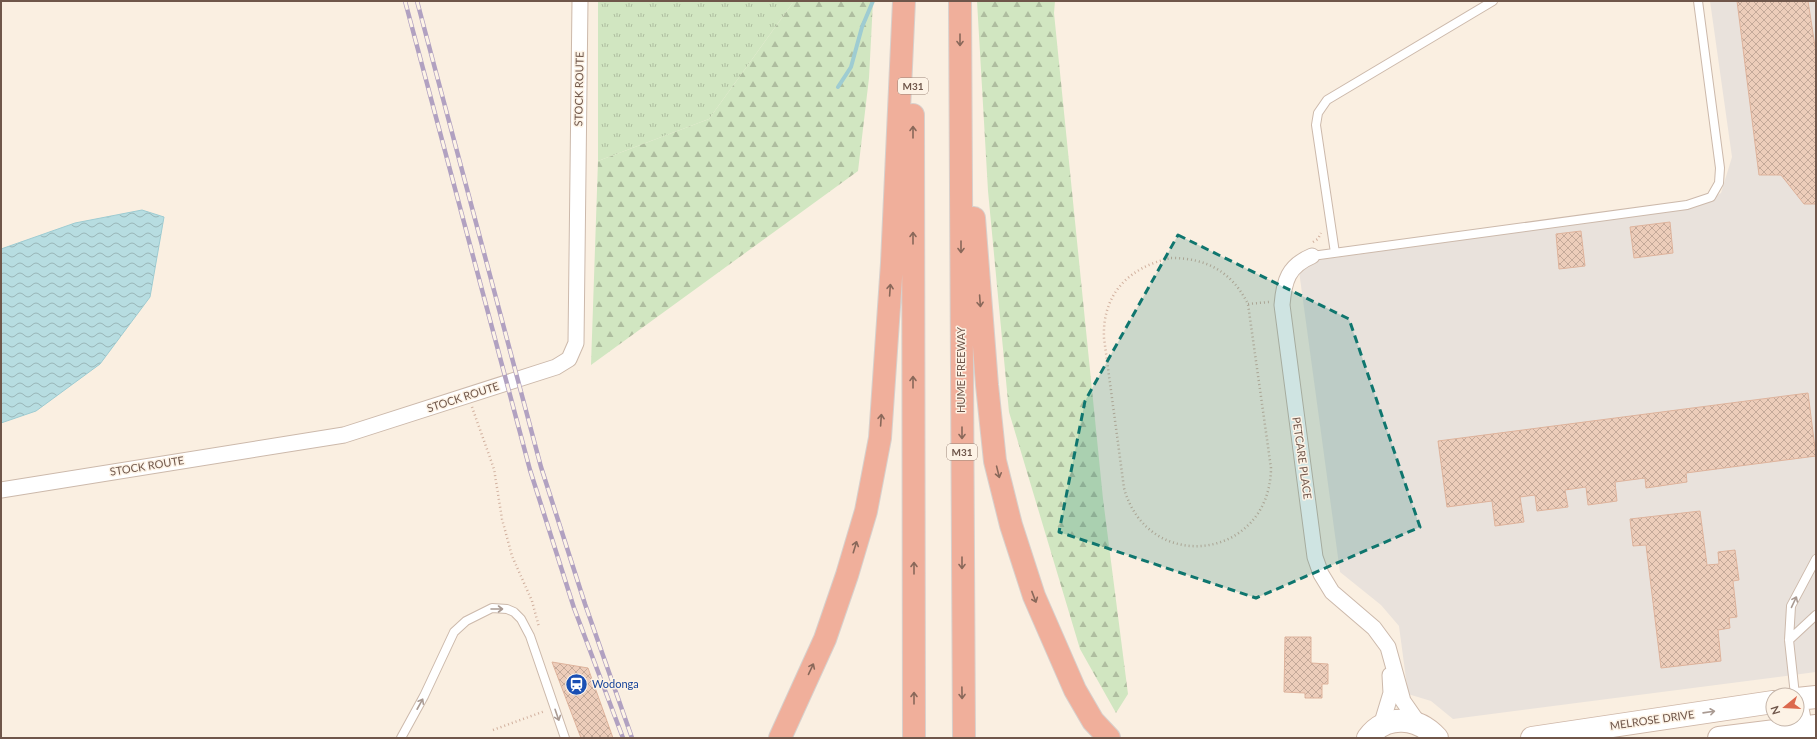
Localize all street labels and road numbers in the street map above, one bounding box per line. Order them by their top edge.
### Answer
street label: STOCK ROUTE [571,51,586,127]
road number: M31 [898,78,928,94]
street label: HUME FREEWAY [954,327,967,413]
street label: STOCK ROUTE [425,379,500,414]
street label: PETCARE PLACE [1290,416,1315,500]
road number: M31 [947,444,977,460]
street label: STOCK ROUTE [109,453,185,478]
street label: MELROSE DRIVE [1609,707,1695,732]

